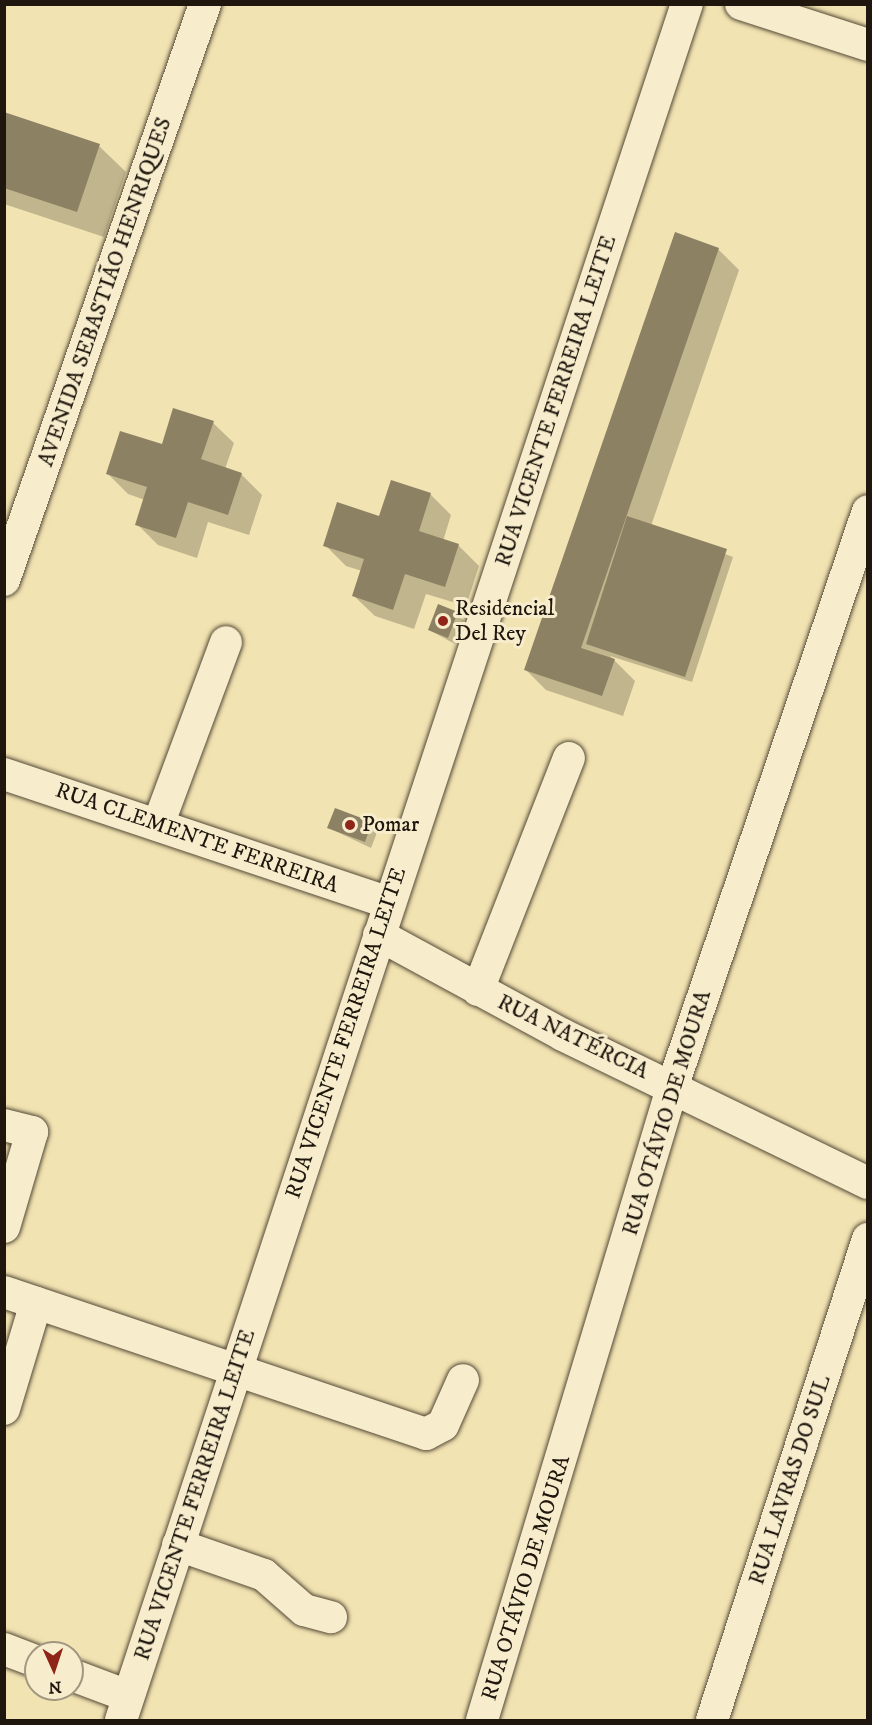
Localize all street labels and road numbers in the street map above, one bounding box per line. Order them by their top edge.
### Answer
street label: AVENIDA SEBASTIÃO HENRIQUES [33,114,177,470]
street label: RUA VICENTE FERREIRA LEITE [490,232,622,570]
street label: RUA CLEMENTE FERREIRA [52,777,342,899]
street label: RUA VICENTE FERREIRA LEITE [280,864,412,1202]
street label: RUA OTÁVIO DE MOURA [617,987,717,1239]
street label: RUA NATÉRCIA [493,989,653,1085]
street label: RUA VICENTE FERREIRA LEITE [129,1326,261,1664]
street label: RUA LAVRAS DO SUL [744,1372,836,1588]
street label: RUA OTÁVIO DE MOURA [476,1452,576,1704]

